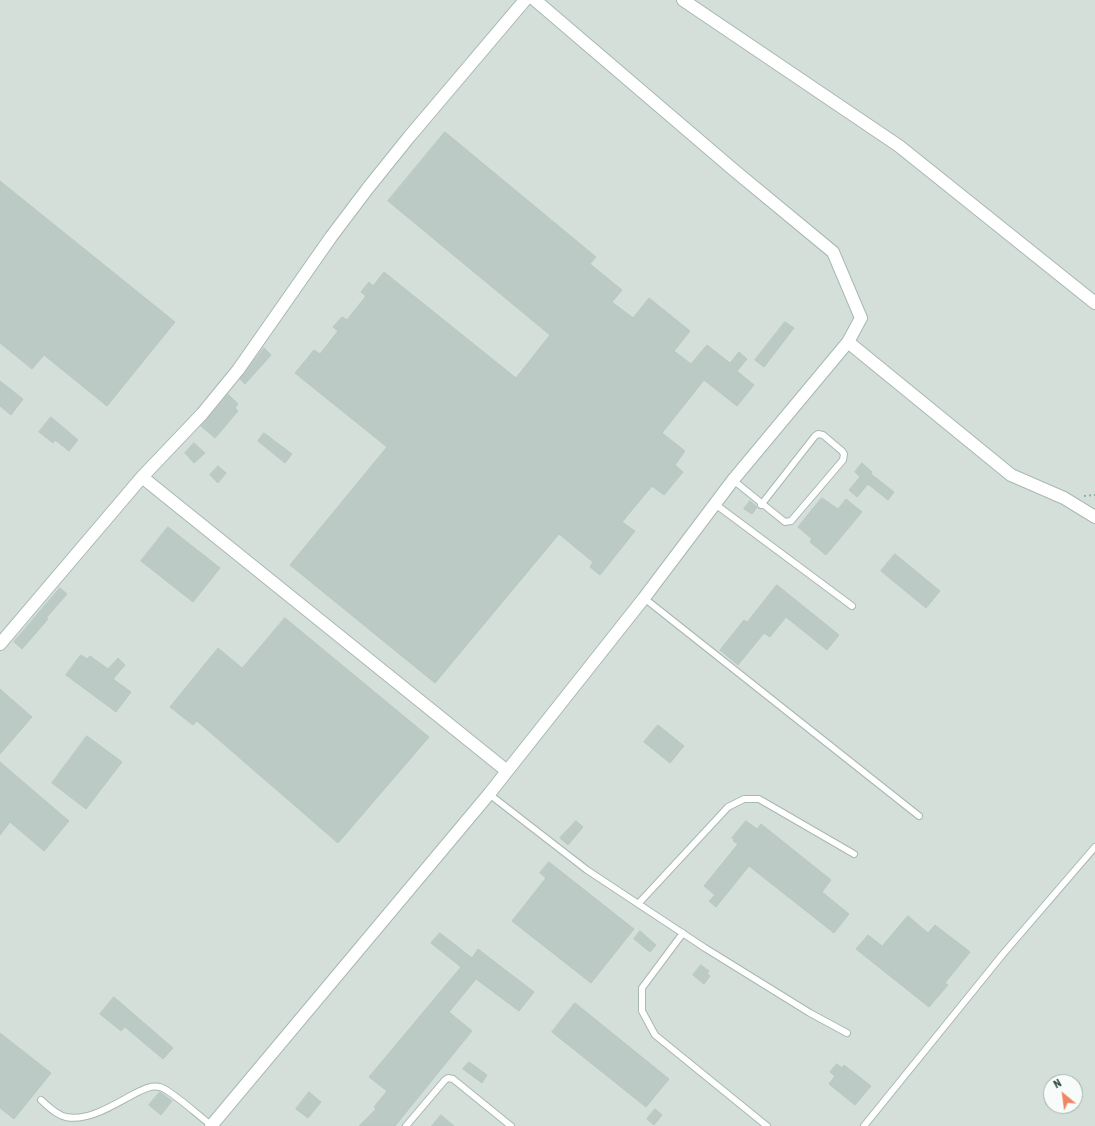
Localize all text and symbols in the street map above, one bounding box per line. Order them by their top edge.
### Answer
north arrow [1043,1074,1083,1114]
text: N [1051,1077,1064,1091]

